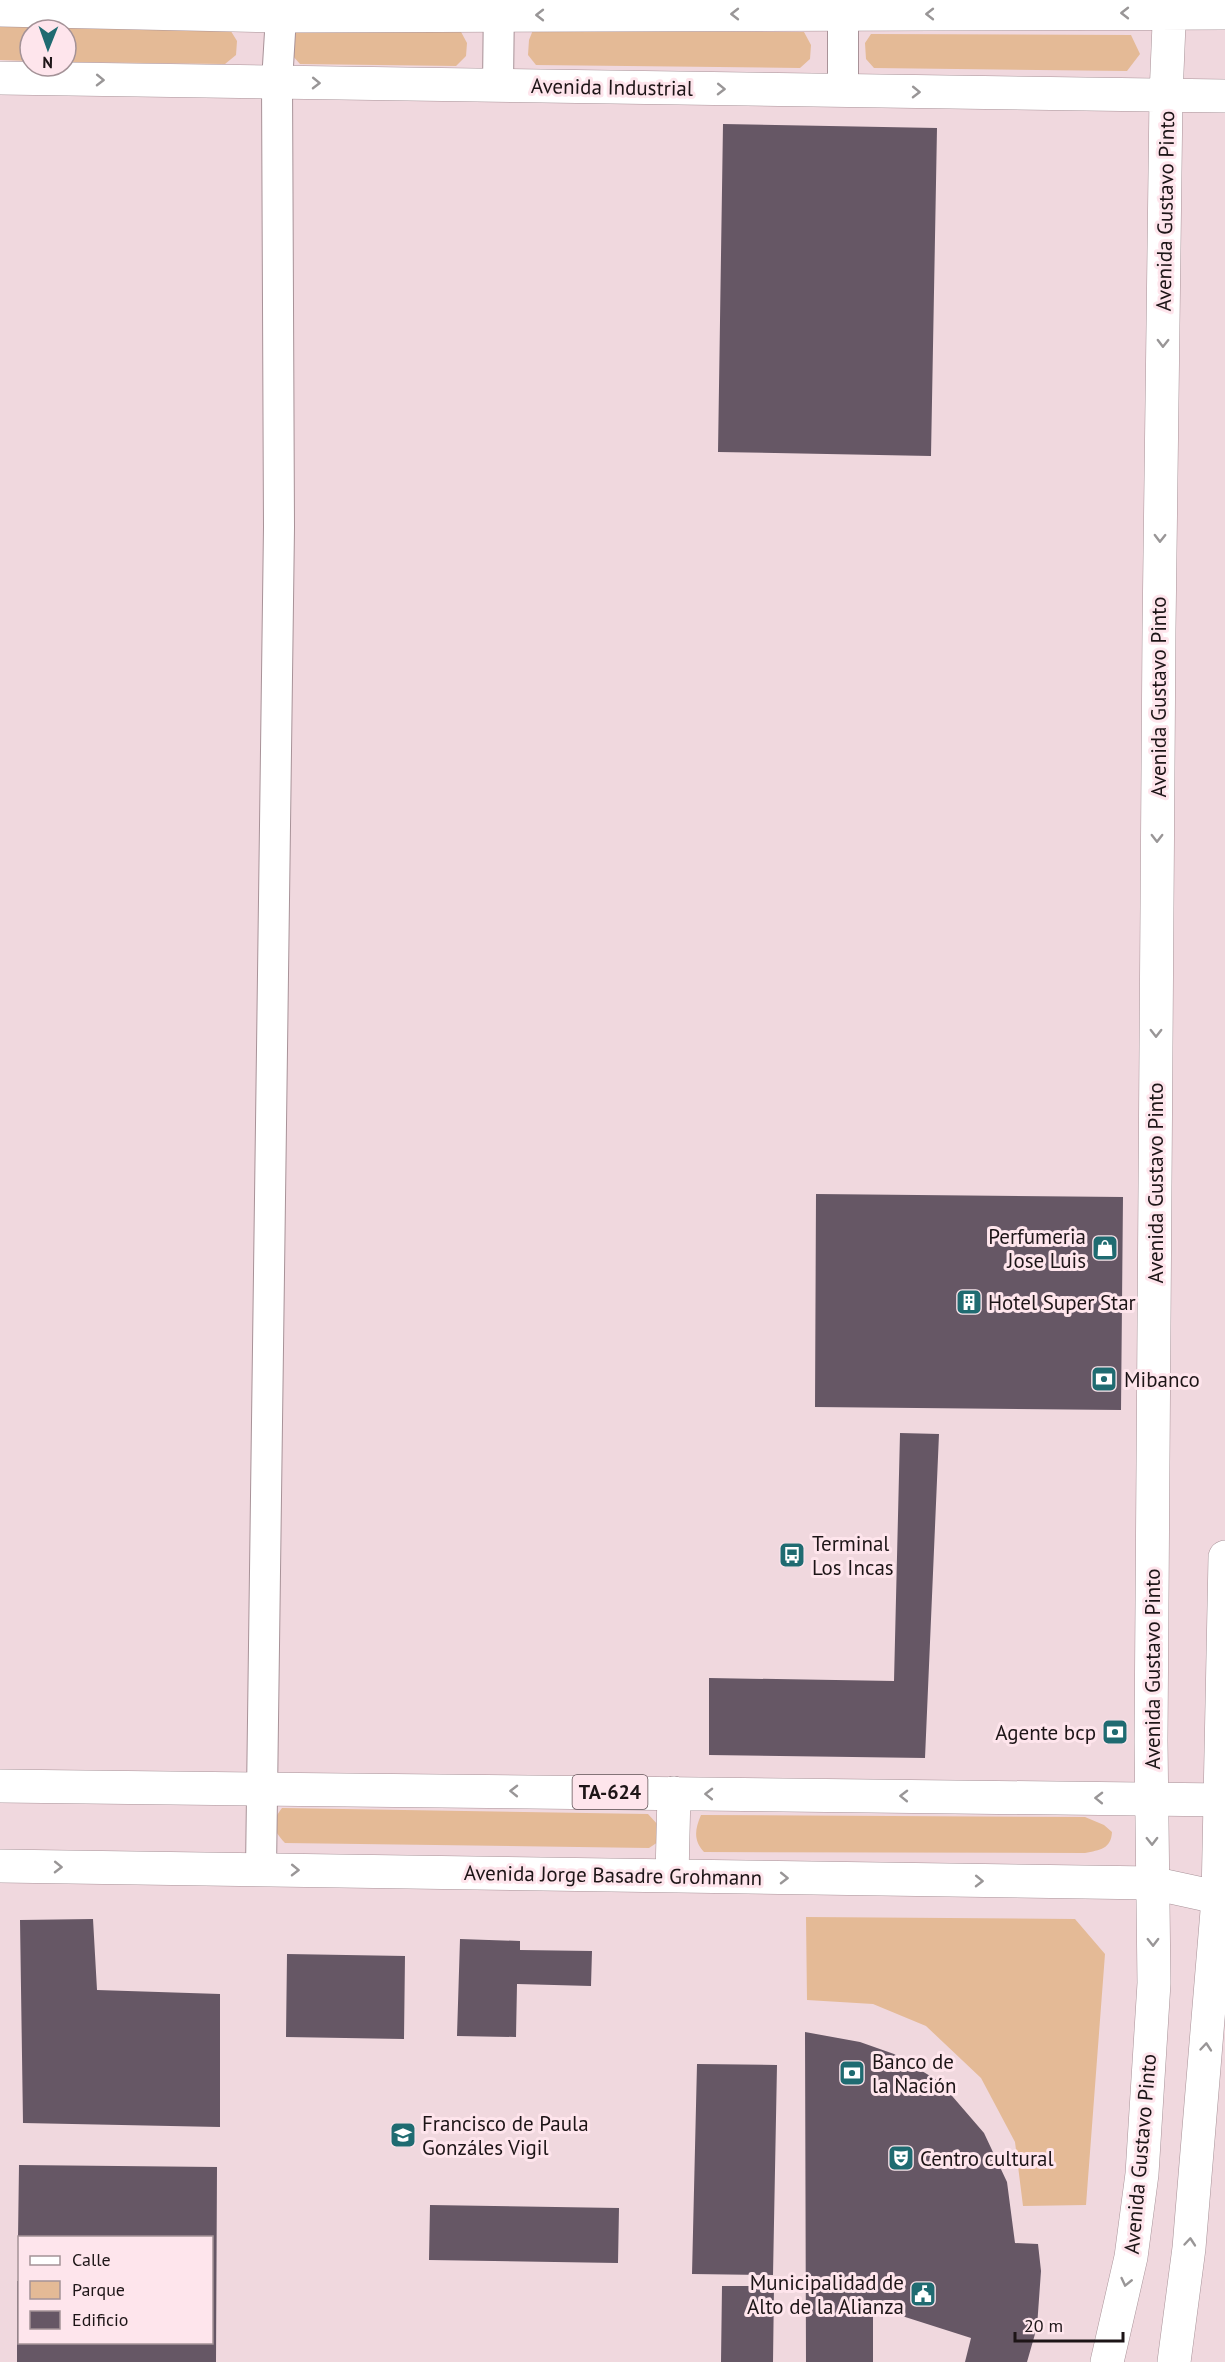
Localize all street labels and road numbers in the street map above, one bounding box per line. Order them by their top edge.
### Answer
street label: Avenida Industrial [531,72,693,102]
street label: Avenida Gustavo Pinto [1150,110,1180,312]
street label: Avenida Gustavo Pinto [1145,597,1172,797]
street label: Avenida Gustavo Pinto [1142,1083,1169,1283]
street label: Avenida Gustavo Pinto [1139,1569,1166,1769]
road number: TA-624 [572,1775,648,1809]
street label: Avenida Jorge Basadre Grohmann [464,1859,762,1891]
street label: Avenida Gustavo Pinto [1118,2053,1162,2255]

